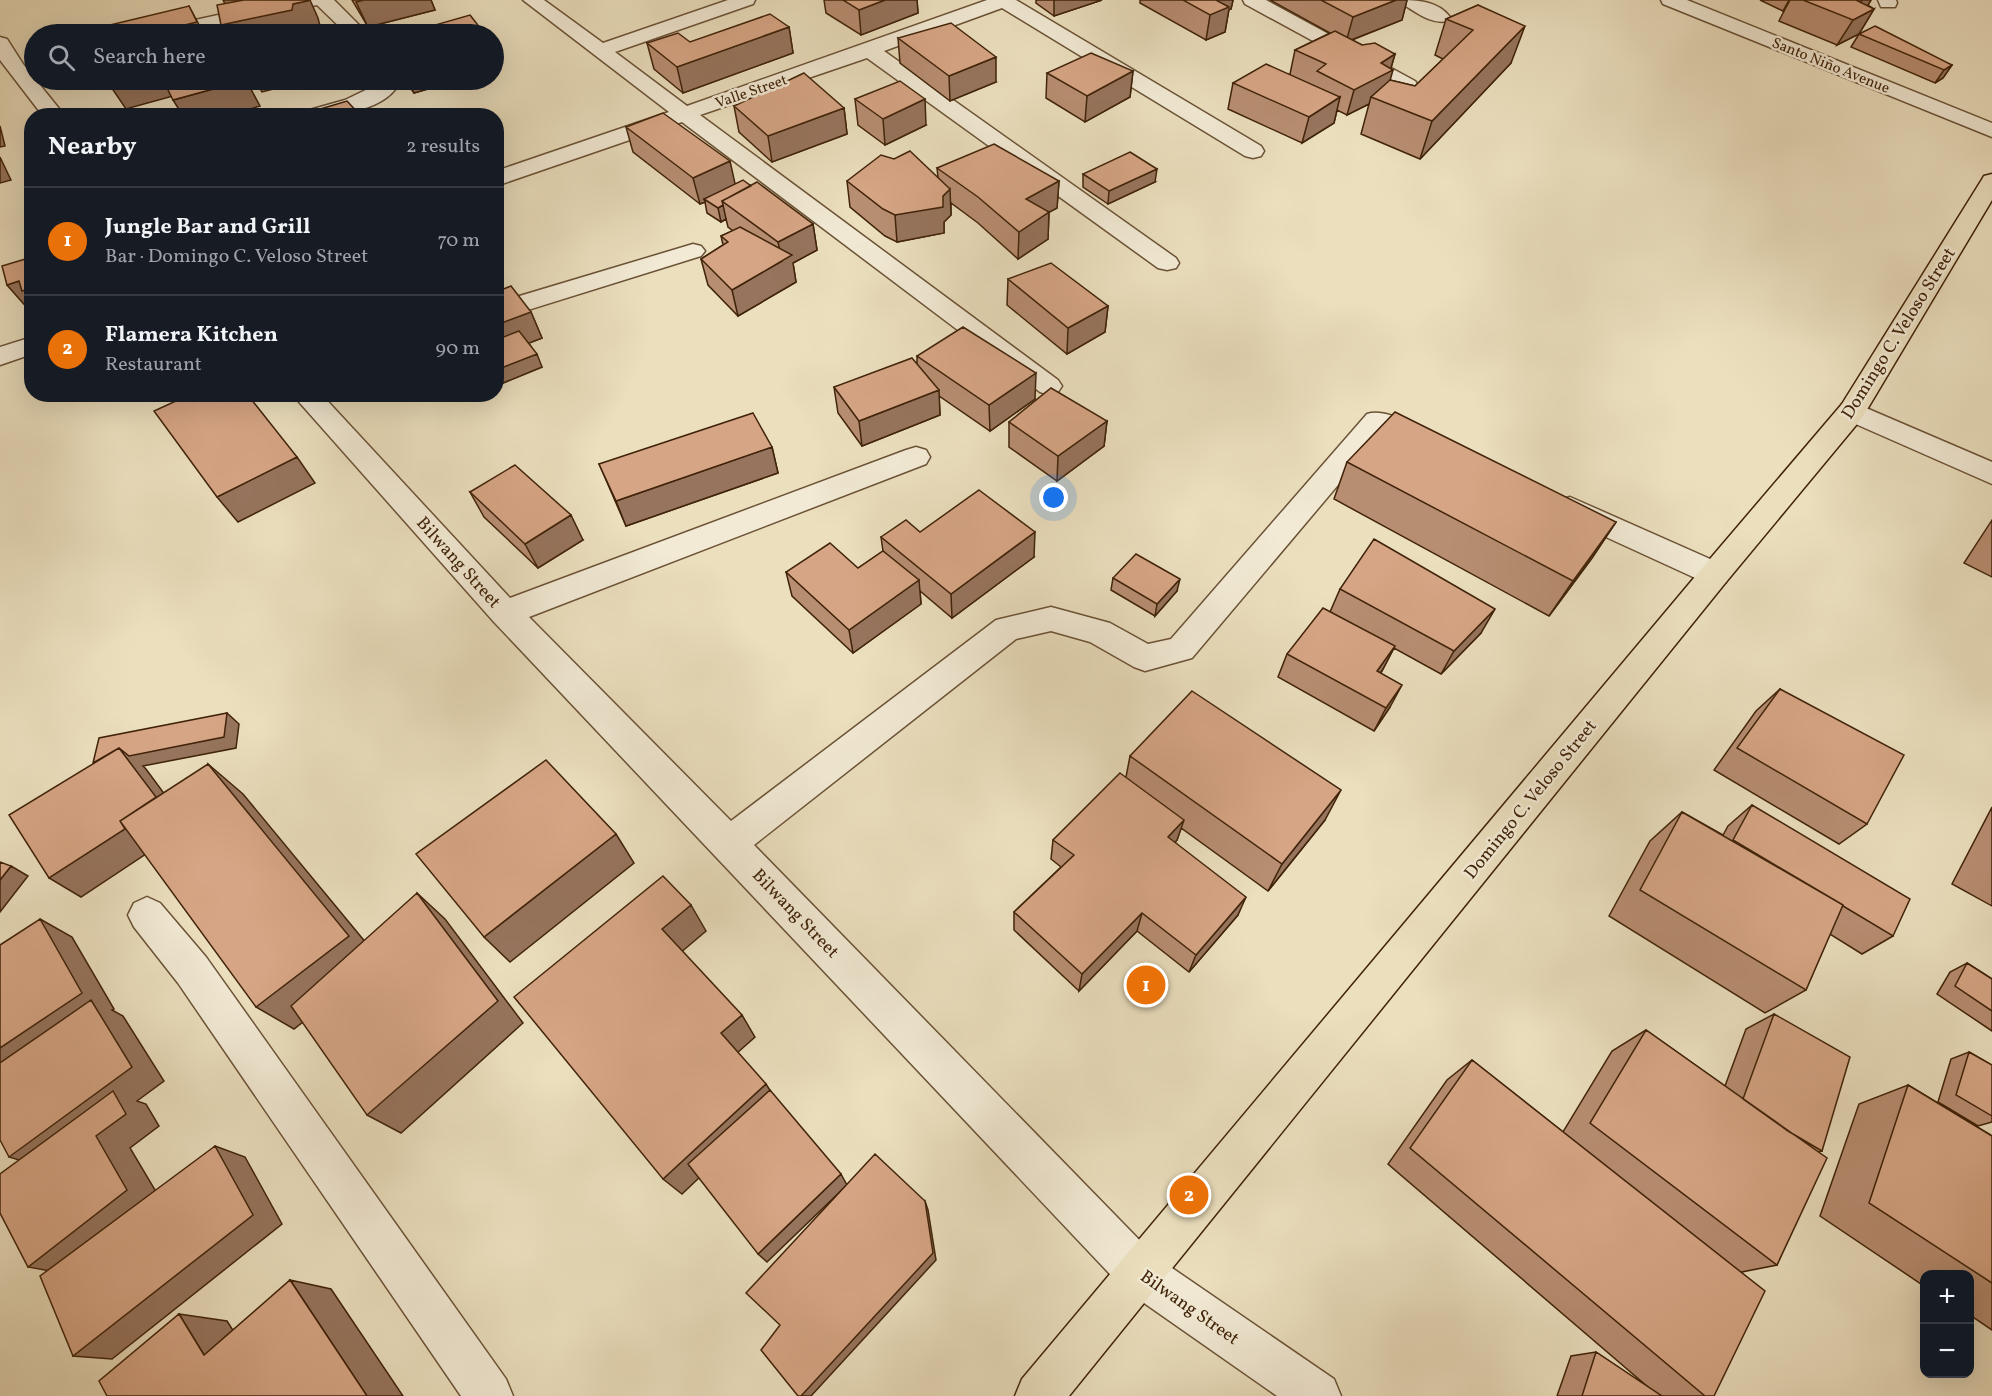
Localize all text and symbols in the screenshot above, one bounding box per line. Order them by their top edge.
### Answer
search box [24,24,504,90]
street label: Santo Niño Avenue [1768,33,1893,100]
icon: search [45,41,78,74]
text: Search here [93,42,206,73]
street label: Valle Street [713,70,790,115]
text: Nearby [48,129,137,165]
text: 2 results [406,133,480,161]
text: Jungle Bar and Grill [105,212,311,243]
text: 1 [63,227,72,255]
text: 70 m [437,227,480,255]
text: Bar · Domingo C. Veloso Street [105,243,368,271]
street label: Domingo C. Veloso Street [1836,243,1962,425]
text: Flamera Kitchen [105,320,278,351]
text: 2 [62,335,73,363]
text: 90 m [436,335,480,363]
text: Restaurant [105,351,202,379]
your location [1039,483,1068,512]
street label: Bilwang Street [410,512,506,614]
street label: Domingo C. Veloso Street [1459,715,1603,885]
street label: Bilwang Street [746,864,844,964]
pin: 1 [1126,962,1166,1008]
pin: 2 [1170,1172,1208,1218]
street label: Bilwang Street [1135,1265,1244,1352]
map controls [1920,1270,1974,1378]
button: + [1920,1270,1974,1324]
button: − [1920,1324,1974,1378]

